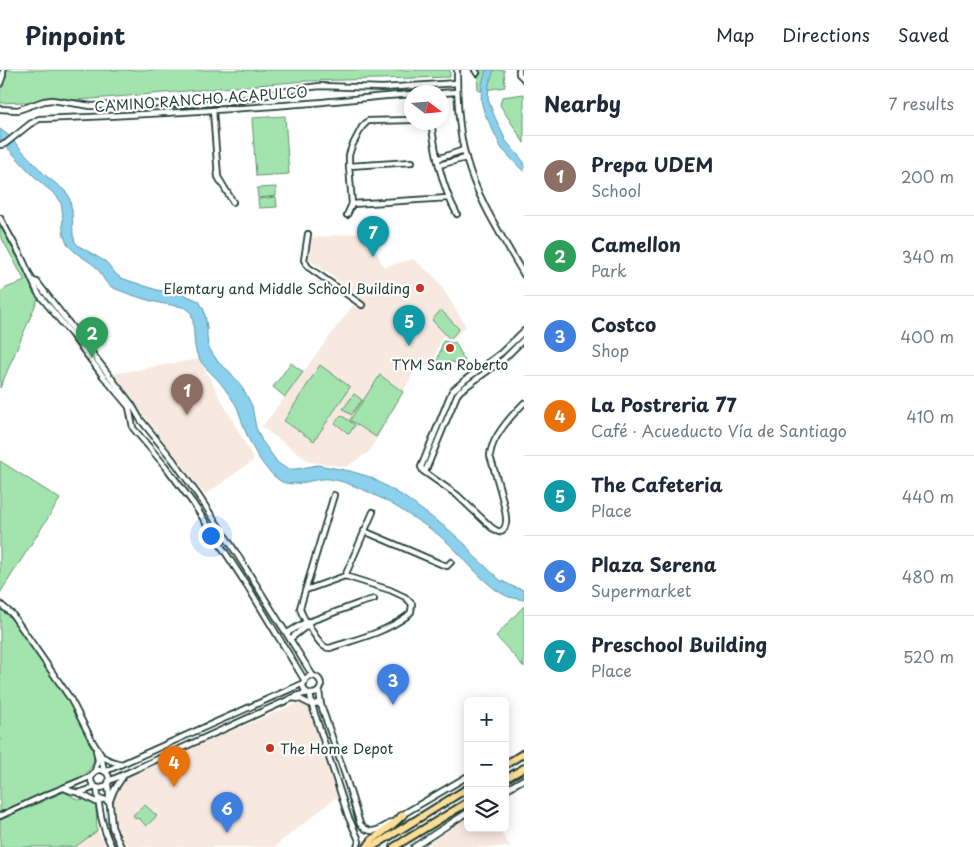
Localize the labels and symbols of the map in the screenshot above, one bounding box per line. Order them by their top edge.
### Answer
street label: CAMINO RANCHO ACAPULCO [94,81,308,117]
north arrow [404,85,449,130]
pin: 7 [357,216,389,257]
place label: Elemtary and Middle School Building [164,278,410,299]
marker: Elemtary and Middle School Building [414,282,426,294]
pin: 5 [393,305,425,346]
pin: 2 [76,317,108,358]
marker: TYM San Roberto [444,342,456,354]
place label: TYM San Roberto [392,354,509,375]
pin: 1 [171,374,203,415]
your location [198,523,224,549]
pin: 3 [377,664,409,705]
place label: The Home Depot [280,738,394,759]
marker: The Home Depot [264,742,276,754]
pin: 4 [158,746,190,787]
pin: 6 [211,792,243,833]

